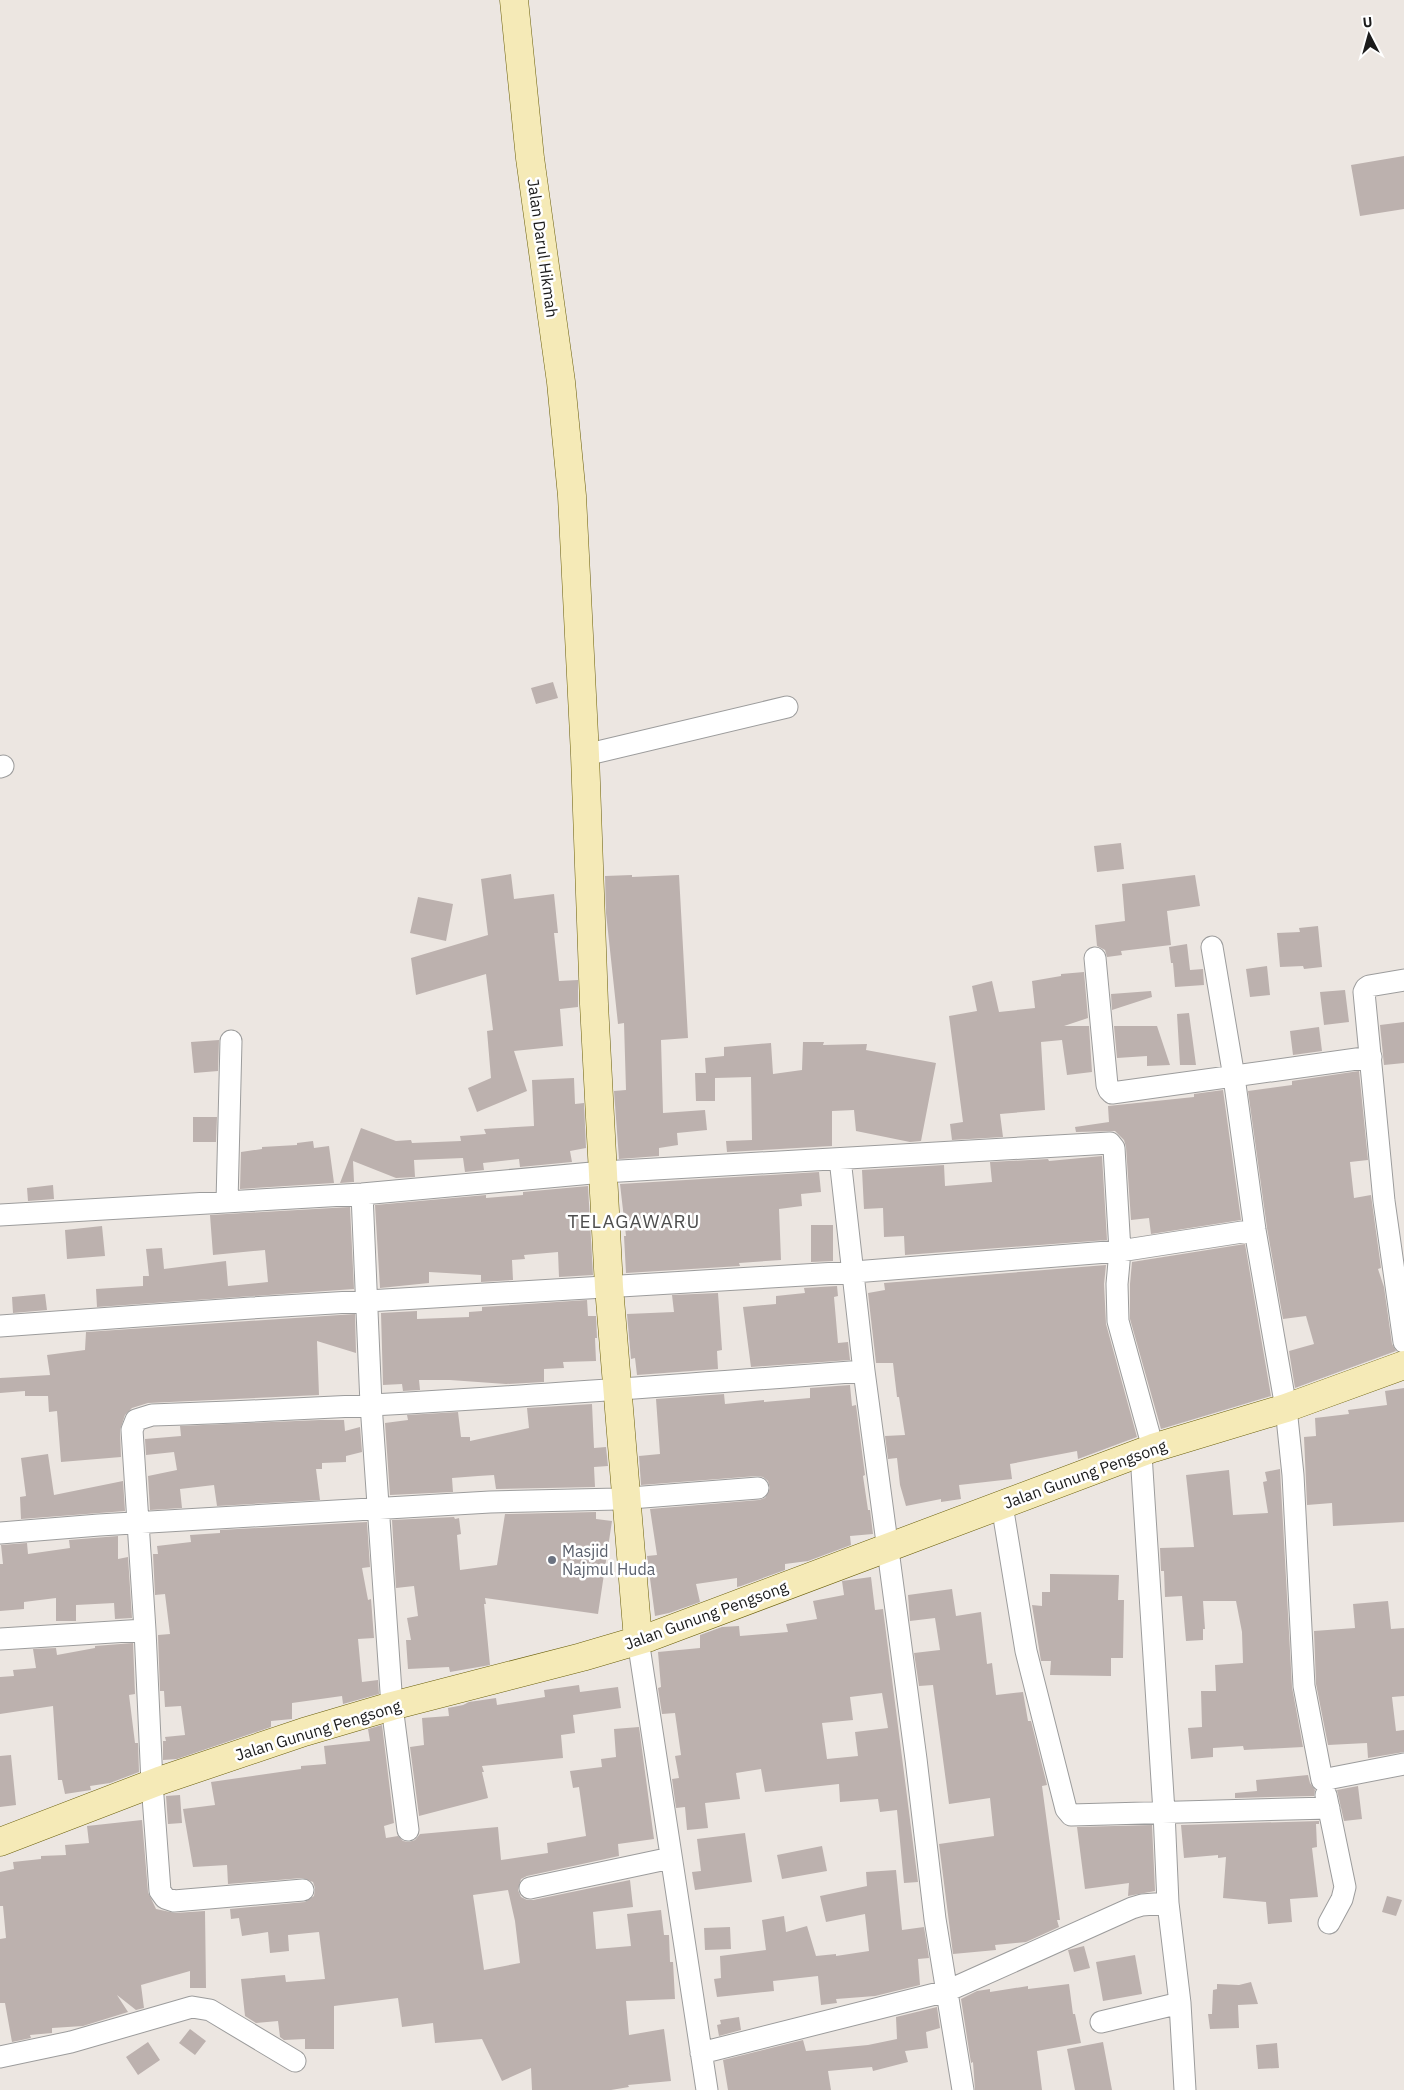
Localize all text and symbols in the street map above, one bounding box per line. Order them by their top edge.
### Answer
north arrow [1344,10,1394,60]
text: U [1362,13,1373,32]
street label: Jalan Darul Hikmah [523,177,563,319]
district label: TELAGAWARU [568,1209,700,1233]
street label: Jalan Gunung Pengsong [1001,1435,1170,1513]
place label: Masjid Najmul Huda [562,1541,656,1579]
marker: Masjid Najmul Huda [546,1554,558,1566]
street label: Jalan Gunung Pengsong [622,1576,791,1654]
street label: Jalan Gunung Pengsong [233,1695,404,1765]

